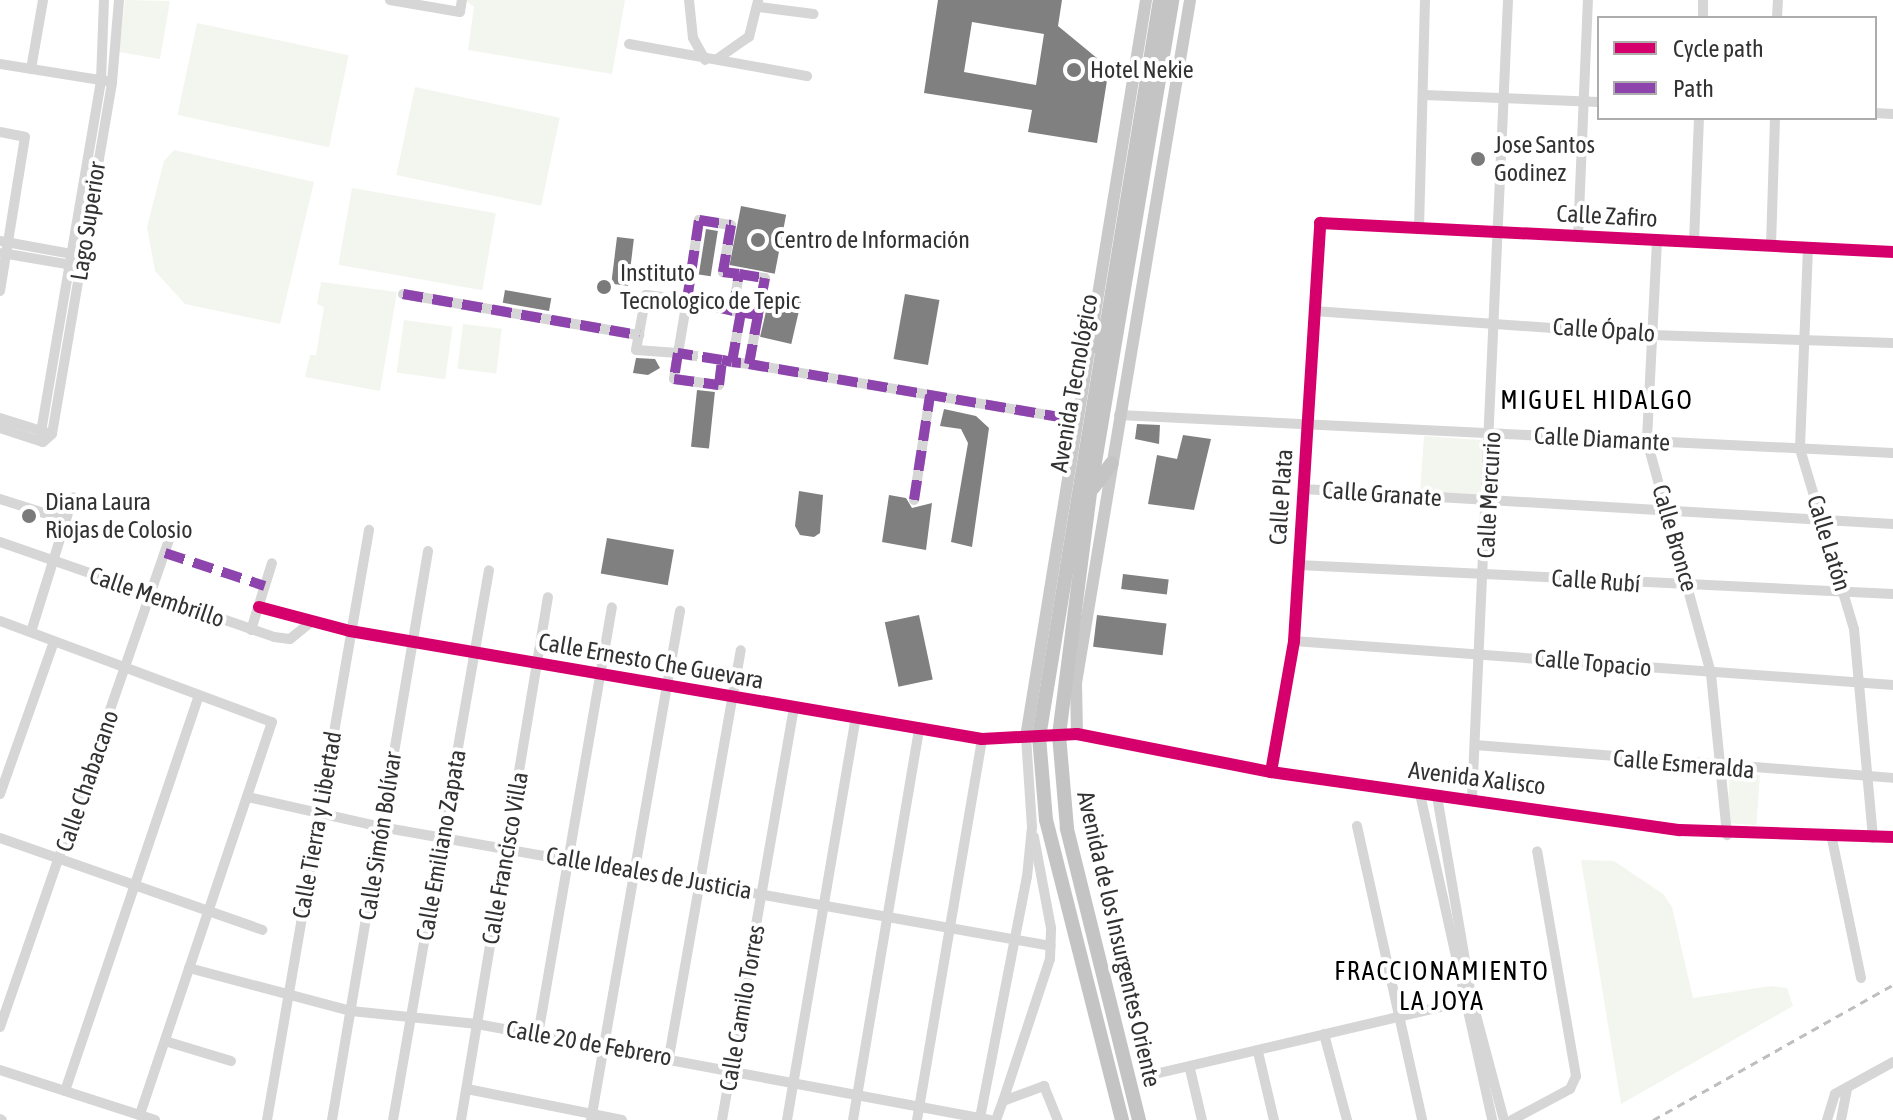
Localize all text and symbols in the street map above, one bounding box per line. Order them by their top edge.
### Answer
legend [1597,16,1877,120]
text: Cycle path [1673,35,1764,62]
place label: Hotel Nekie [1090,56,1194,84]
marker: Hotel Nekie [1065,61,1083,79]
text: Path [1673,75,1714,102]
place label: Jose Santos Godinez [1494,131,1595,187]
marker: Jose Santos Godinez [1469,150,1487,168]
street label: Lago Superior [64,160,112,282]
street label: Calle Zafiro [1556,199,1658,233]
place label: Centro de Información [774,226,970,254]
marker: Centro de Información [749,231,767,249]
place label: Instituto Tecnologico de Tepic [620,259,800,315]
marker: Instituto Tecnologico de Tepic [595,278,613,296]
street label: Avenida Tecnológico [1044,292,1104,474]
street label: Calle Ópalo [1552,312,1656,348]
district label: MIGUEL HIDALGO [1500,385,1694,417]
street label: Calle Diamante [1533,421,1671,457]
street label: Calle Mercurio [1471,431,1507,559]
street label: Calle Plata [1263,448,1299,546]
street label: Calle Granate [1321,475,1443,513]
street label: Calle Bronce [1646,481,1704,595]
place label: Diana Laura Riojas de Colosio [45,488,193,544]
street label: Calle Latón [1801,492,1857,594]
marker: Diana Laura Riojas de Colosio [20,507,38,525]
street label: Calle Membrillo [86,560,228,634]
street label: Calle Rubí [1551,564,1641,598]
street label: Calle Ernesto Che Guevara [536,627,766,695]
street label: Calle Topacio [1533,644,1653,682]
street label: Calle Chabacano [49,706,125,856]
street label: Calle Tierra y Libertad [286,729,348,921]
street label: Calle Esmeralda [1612,743,1756,785]
street label: Calle Emiliano Zapata [410,747,472,943]
street label: Calle Simón Bolívar [352,750,408,922]
street label: Avenida Xalisco [1407,755,1547,801]
street label: Calle Francisco Villa [476,769,534,947]
street label: Avenida de los Insurgentes Oriente [1071,788,1167,1090]
street label: Calle Ideales de Justicia [544,841,754,905]
street label: Calle Camilo Torres [713,923,771,1093]
district label: FRACCIONAMIENTO LA JOYA [1334,956,1550,1018]
street label: Calle 20 de Febrero [504,1014,674,1072]

